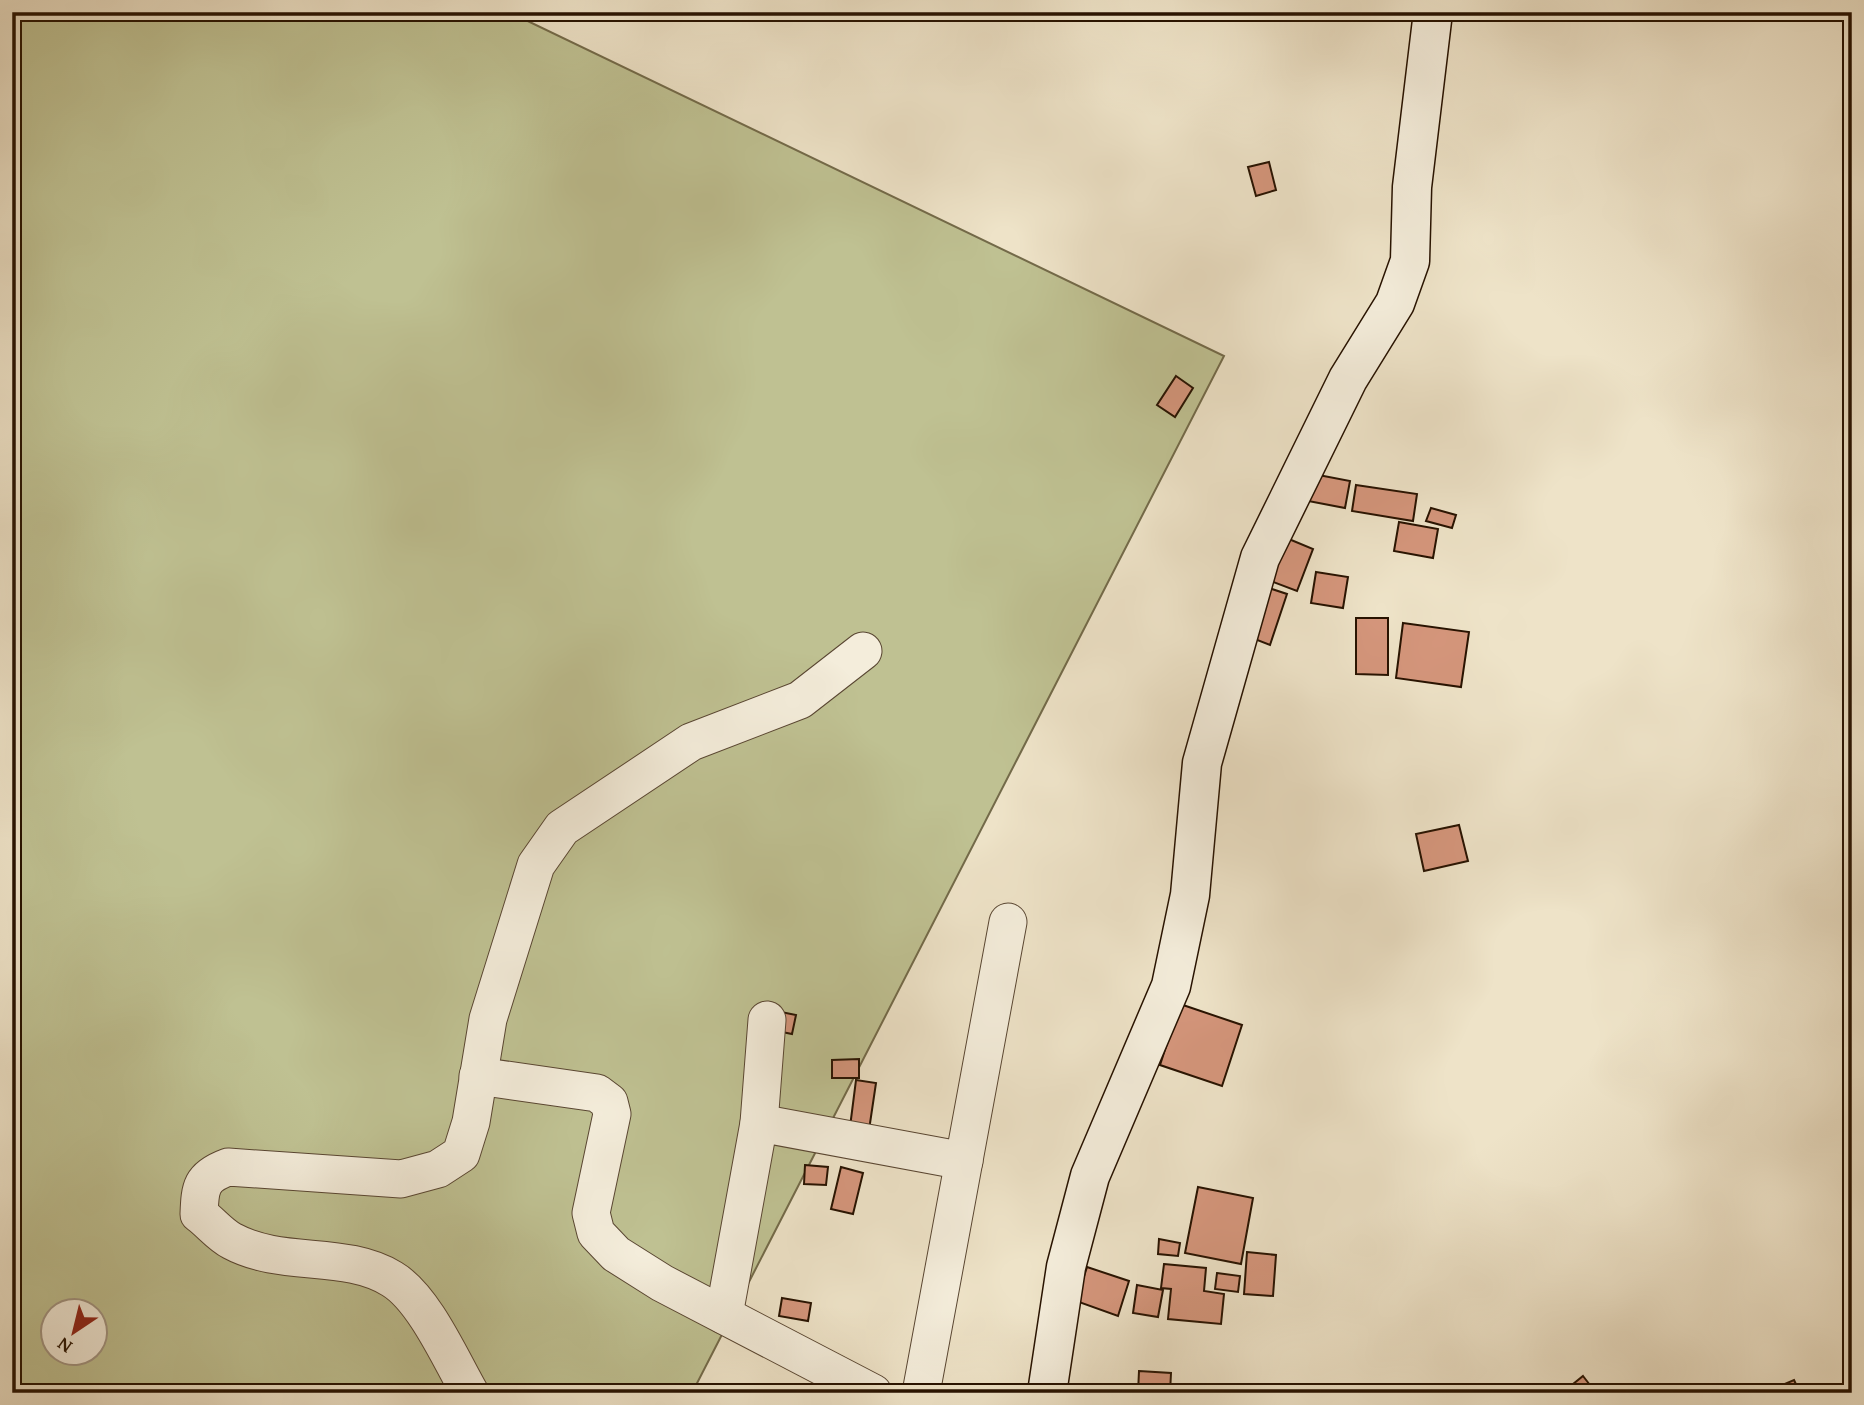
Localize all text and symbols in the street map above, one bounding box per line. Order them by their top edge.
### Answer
north arrow [38,1296,108,1366]
text: N [51,1331,77,1361]

